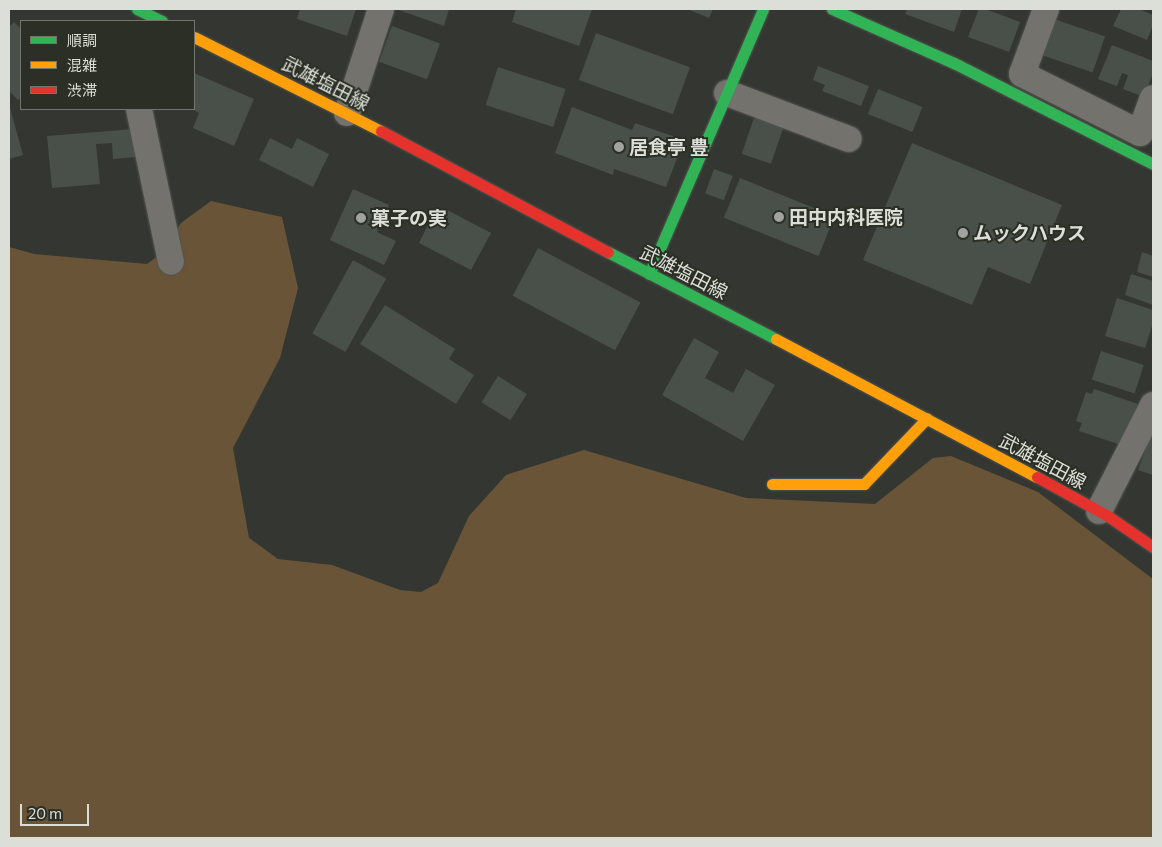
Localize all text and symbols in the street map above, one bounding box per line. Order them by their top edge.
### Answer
legend [20,20,195,110]
text: 順調 [67,31,97,49]
street label: 武雄塩田線 [279,51,373,115]
text: 混雑 [67,56,97,74]
text: 渋滞 [67,81,97,99]
place label: 居食亭 豊 [629,136,709,158]
marker: 居食亭 豊 [613,141,625,153]
place label: 田中内科医院 [789,206,903,228]
place label: 菓子の実 [371,207,447,229]
marker: 田中内科医院 [773,211,785,223]
marker: 菓子の実 [355,212,367,224]
place label: ムックハウス [973,222,1087,244]
marker: ムックハウス [957,227,969,239]
street label: 武雄塩田線 [637,240,731,304]
street label: 武雄塩田線 [996,429,1090,493]
scale bar [22,794,91,826]
text: 20 m [28,804,62,822]

